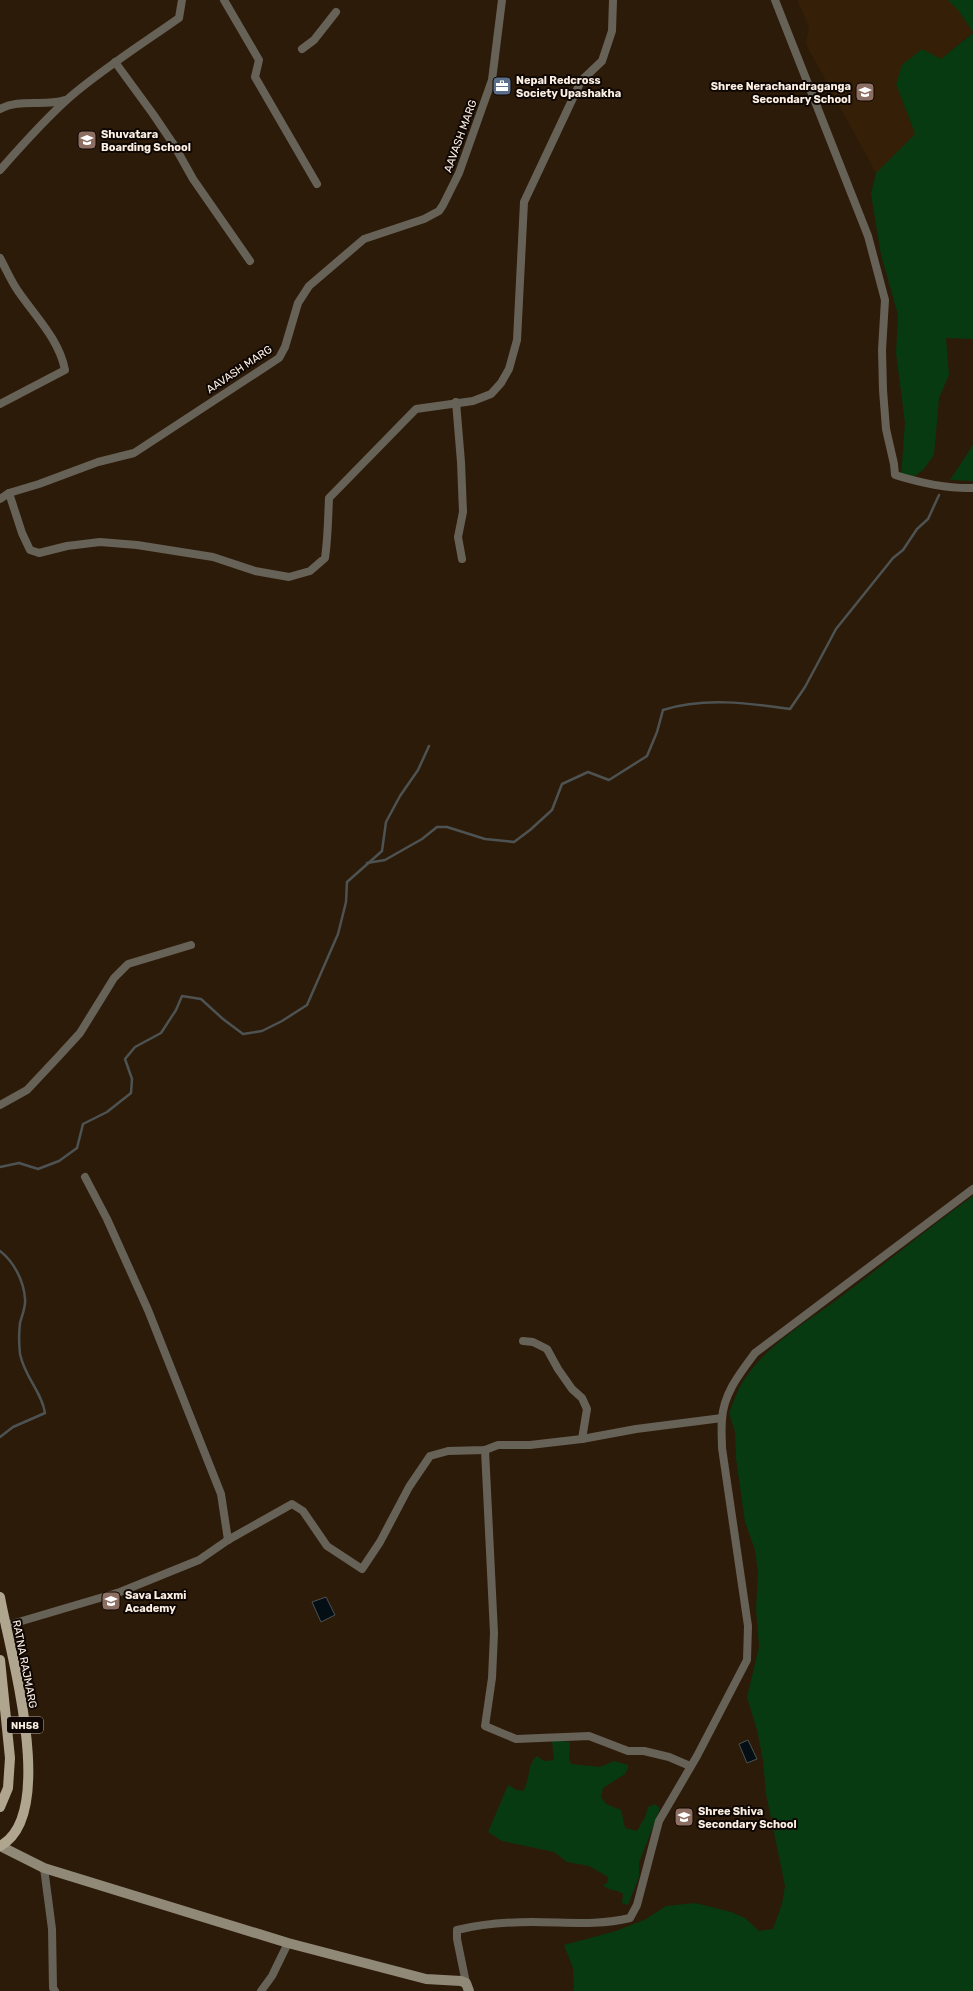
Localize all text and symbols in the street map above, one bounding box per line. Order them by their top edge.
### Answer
place label: Nepal Redcross Society Upashakha [516,74,621,100]
office icon: Nepal Redcross Society Upashakha [491,75,513,97]
place label: Shree Nerachandraganga Secondary School [711,80,851,106]
school or university icon: Shree Nerachandraganga Secondary School [854,81,876,103]
street label: AAVASH MARG [441,98,480,174]
place label: Shuvatara Boarding School [101,128,191,154]
school or university icon: Shuvatara Boarding School [76,129,98,151]
street label: AAVASH MARG [204,343,275,396]
place label: Sava Laxmi Academy [125,1589,187,1615]
school or university icon: Sava Laxmi Academy [100,1590,122,1612]
street label: RATNA RAJMARG [10,1619,39,1709]
road number: NH58 [7,1717,43,1733]
place label: Shree Shiva Secondary School [698,1805,797,1831]
school or university icon: Shree Shiva Secondary School [673,1806,695,1828]

